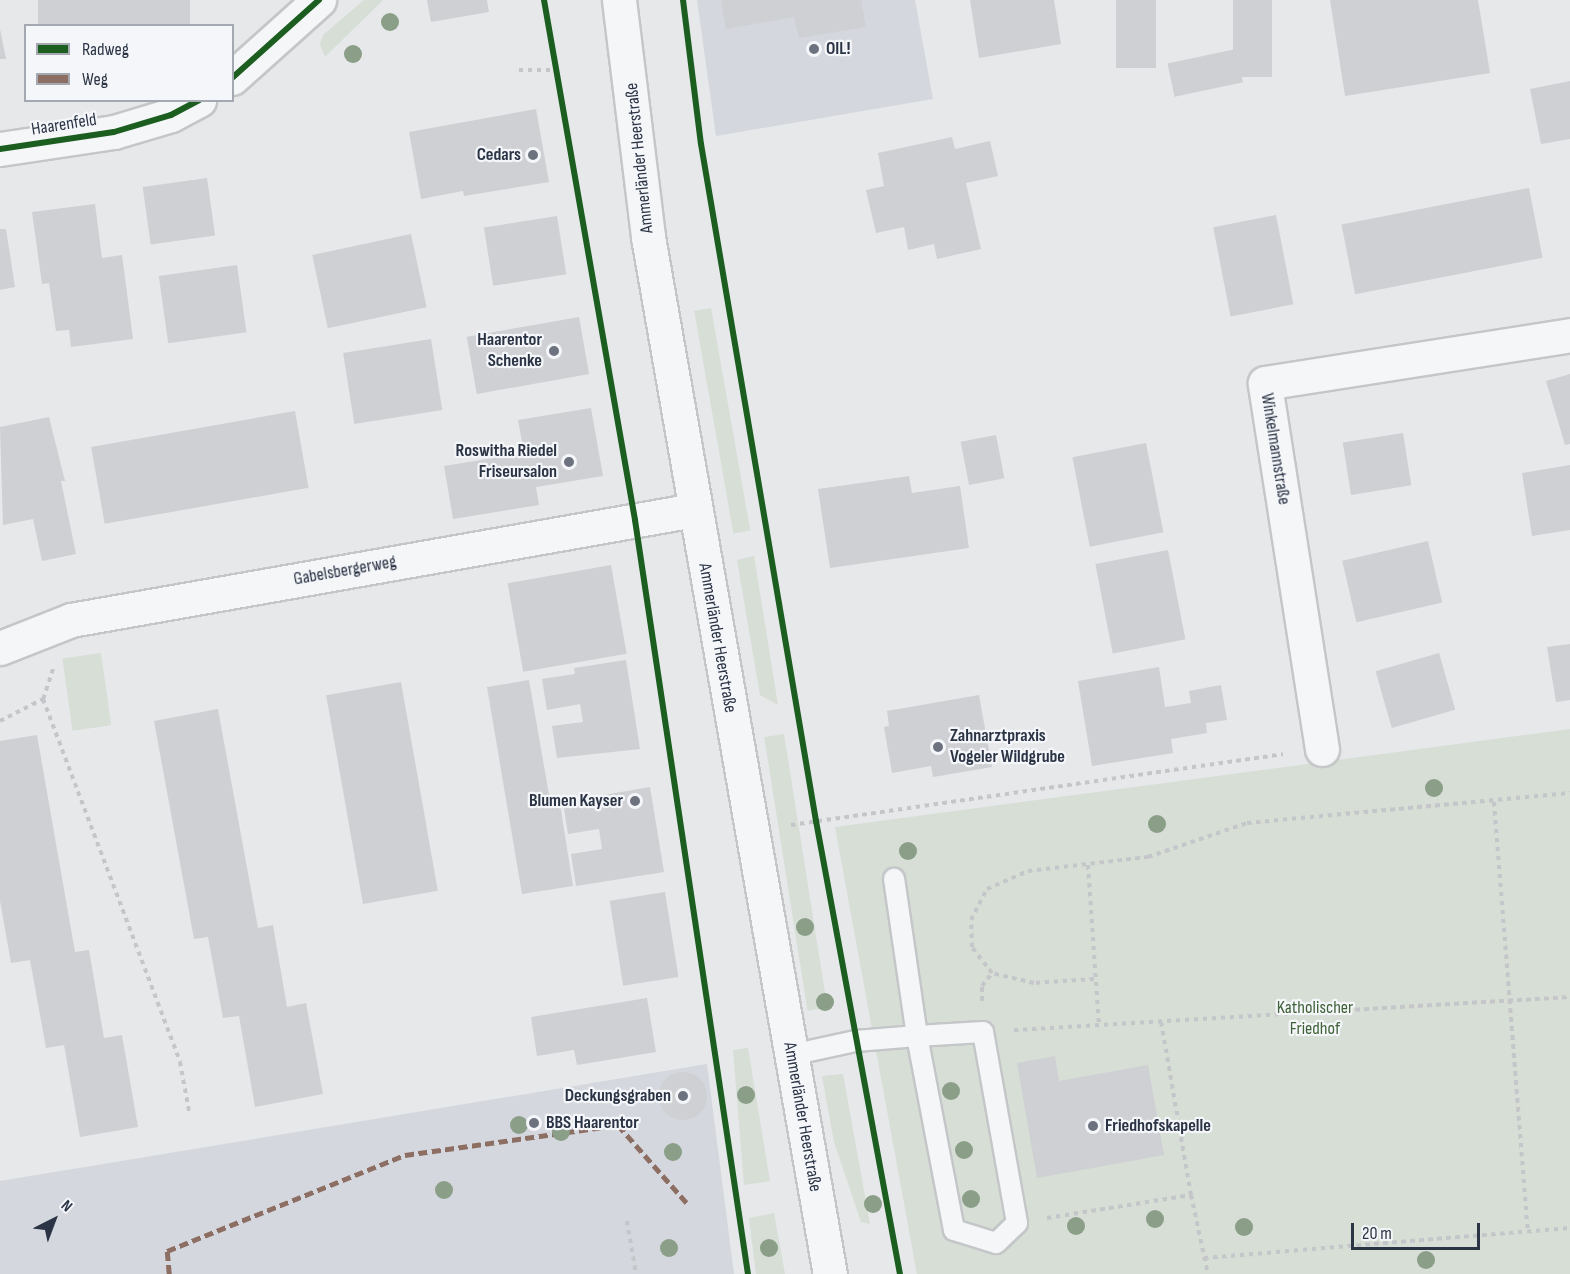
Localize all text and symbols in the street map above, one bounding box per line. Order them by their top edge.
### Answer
legend [24,24,234,102]
place label: OIL! [826,38,850,60]
text: Radweg [82,39,129,60]
marker: OIL! [807,42,821,56]
text: Weg [82,69,108,90]
street label: Ammerländer Heerstraße [621,82,659,234]
street label: Haarenfeld [30,109,98,141]
place label: Cedars [477,144,521,166]
marker: Cedars [526,148,540,162]
place label: Haarentor Schenke [477,330,542,372]
marker: Haarentor Schenke [547,344,561,358]
street label: Winkelmannstraße [1256,392,1294,506]
place label: Roswitha Riedel Friseursalon [456,441,557,484]
marker: Roswitha Riedel Friseursalon [562,455,576,469]
street label: Gabelsbergerweg [292,551,398,591]
street label: Ammerländer Heerstraße [693,562,741,714]
place label: Zahnarztpraxis Vogeler Wildgrube [950,726,1065,768]
marker: Zahnarztpraxis Vogeler Wildgrube [931,740,945,754]
place label: Blumen Kayser [529,790,623,812]
marker: Blumen Kayser [628,794,642,808]
park label: Katholischer Friedhof [1277,998,1353,1040]
street label: Ammerländer Heerstraße [778,1041,826,1193]
place label: Deckungsgraben [565,1085,671,1107]
marker: Deckungsgraben [676,1089,690,1103]
place label: BBS Haarentor [546,1112,639,1134]
place label: Friedhofskapelle [1105,1115,1211,1137]
marker: BBS Haarentor [527,1116,541,1130]
marker: Friedhofskapelle [1086,1119,1100,1133]
north arrow [24,1190,84,1250]
text: N [57,1196,76,1216]
scale bar [1354,1211,1483,1249]
text: 20 m [1362,1223,1392,1244]

